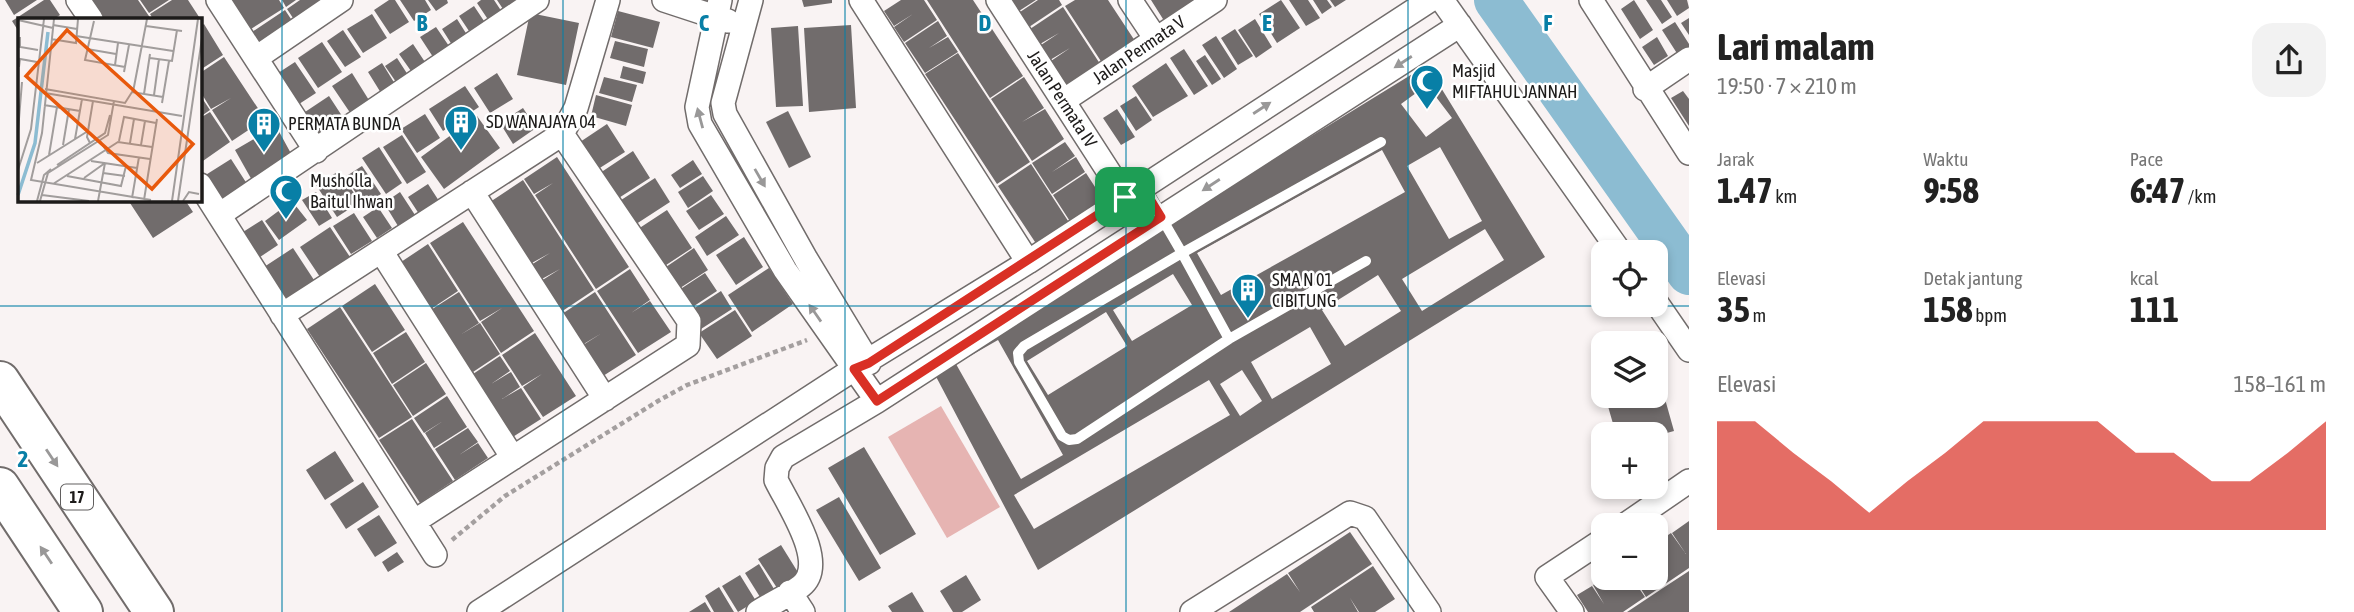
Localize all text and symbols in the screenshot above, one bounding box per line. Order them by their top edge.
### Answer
text: B [417,10,428,36]
text: C [699,10,710,36]
text: D [979,10,992,36]
text: E [1262,10,1272,36]
text: F [1543,10,1553,36]
street label: Jalan Permata V [1089,11,1189,88]
inset map [18,18,201,201]
button: share [2252,23,2326,97]
text: Lari malam [1717,25,1875,68]
street label: Jalan Permata IV [1023,46,1102,151]
one-way arrow [1393,56,1412,69]
place label: Masjid MIFTAHUL JANNAH [1452,60,1578,102]
mosque icon: Masjid MIFTAHUL JANNAH [1408,62,1446,111]
text: 19:50 · 7 × 210 m [1717,73,1857,99]
one-way arrow [1252,102,1272,115]
building icon: SD WANAJAYA 04 [442,103,480,152]
building icon: PERMATA BUNDA [245,105,283,154]
one-way arrow [694,107,705,129]
place label: SD WANAJAYA 04 [486,111,596,132]
place label: PERMATA BUNDA [288,113,401,134]
text: Jarak [1717,148,1754,170]
text: Waktu [1923,148,1968,170]
text: Pace [2130,148,2163,170]
pin [1095,167,1155,227]
one-way arrow [754,168,766,188]
place label: Musholla Baitul Ihwan [310,170,393,212]
text: 1.47 [1717,170,1773,210]
text: 9:58 [1923,170,1979,210]
text: 6:47 [2130,170,2185,210]
mosque icon: Musholla Baitul Ihwan [267,172,305,221]
icon: arrive [1106,178,1144,216]
one-way arrow [1202,179,1221,192]
text: km [1773,185,1797,207]
text: /km [2185,185,2216,207]
map controls [1591,240,1668,590]
button: locate [1591,240,1668,317]
text: Elevasi [1717,267,1766,289]
text: Detak jantung [1923,267,2022,289]
text: kcal [2130,267,2159,289]
place label: SMA N 01 CIBITUNG [1272,269,1337,311]
building icon: SMA N 01 CIBITUNG [1229,271,1267,320]
text: 35 [1717,289,1750,329]
text: 158 [1923,289,1973,329]
text: 111 [2130,289,2179,329]
one-way arrow [808,304,822,322]
text: m [1750,304,1766,326]
text: bpm [1973,304,2007,326]
button: layers [1591,331,1668,408]
text: Elevasi [1717,371,1776,397]
text: 158–161 m [2233,371,2326,397]
button: + [1591,422,1668,499]
text: 2 [18,446,28,472]
one-way arrow [45,448,58,468]
road number: 17 [61,484,93,510]
button: − [1591,513,1668,590]
one-way arrow [39,545,52,565]

